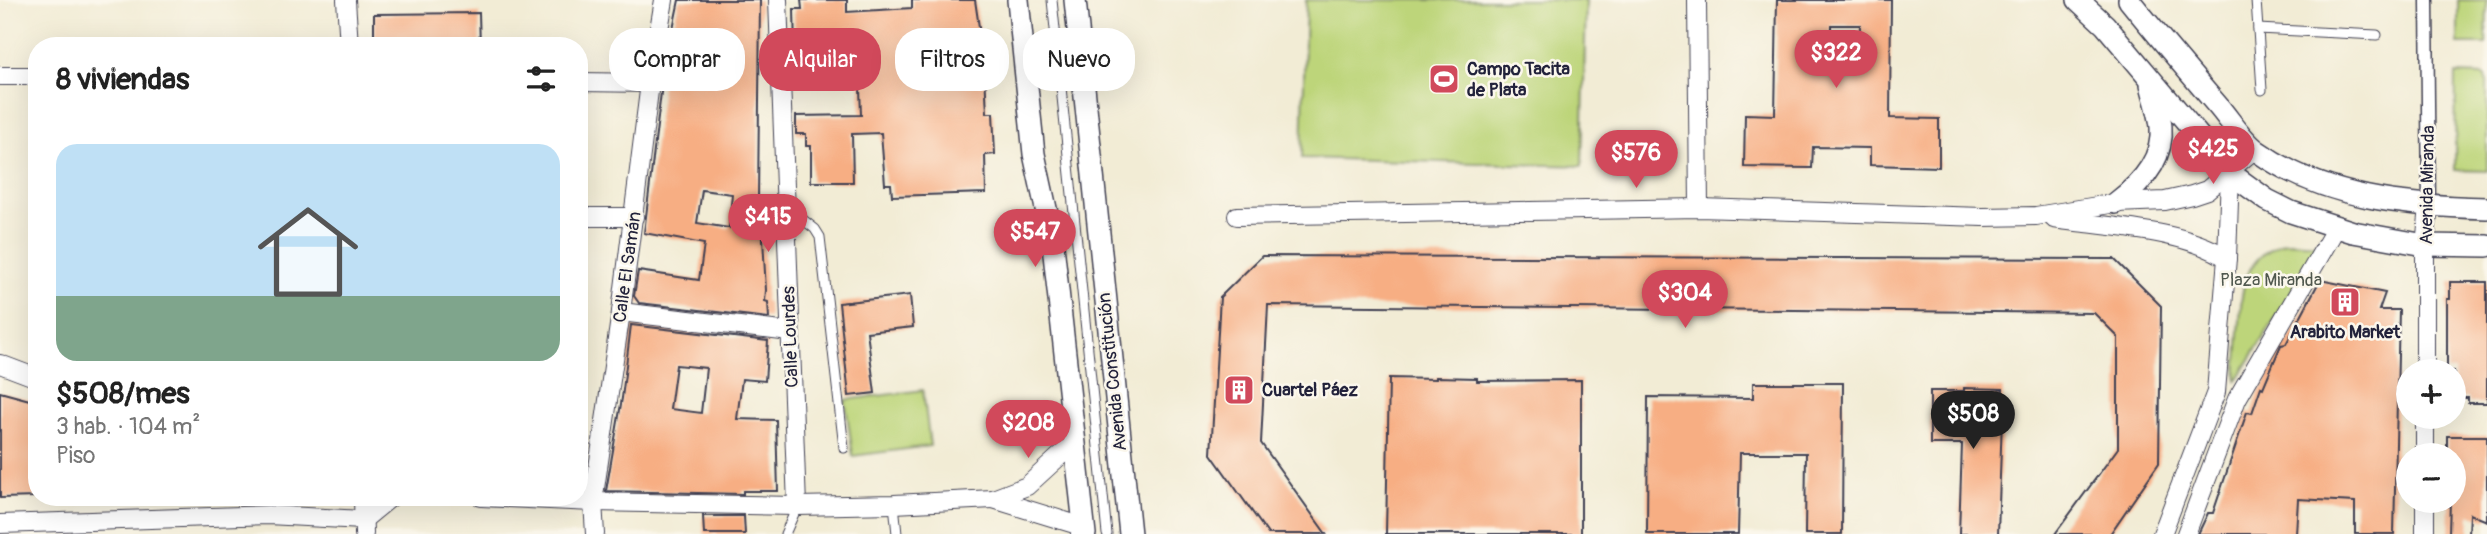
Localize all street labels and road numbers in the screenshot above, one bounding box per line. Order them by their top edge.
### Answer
street label: Avenida Miranda [2415,125,2440,245]
street label: Calle El Samán [608,210,647,324]
street label: Calle Lourdes [777,286,804,388]
street label: Avenida Constitución [1093,292,1132,452]

